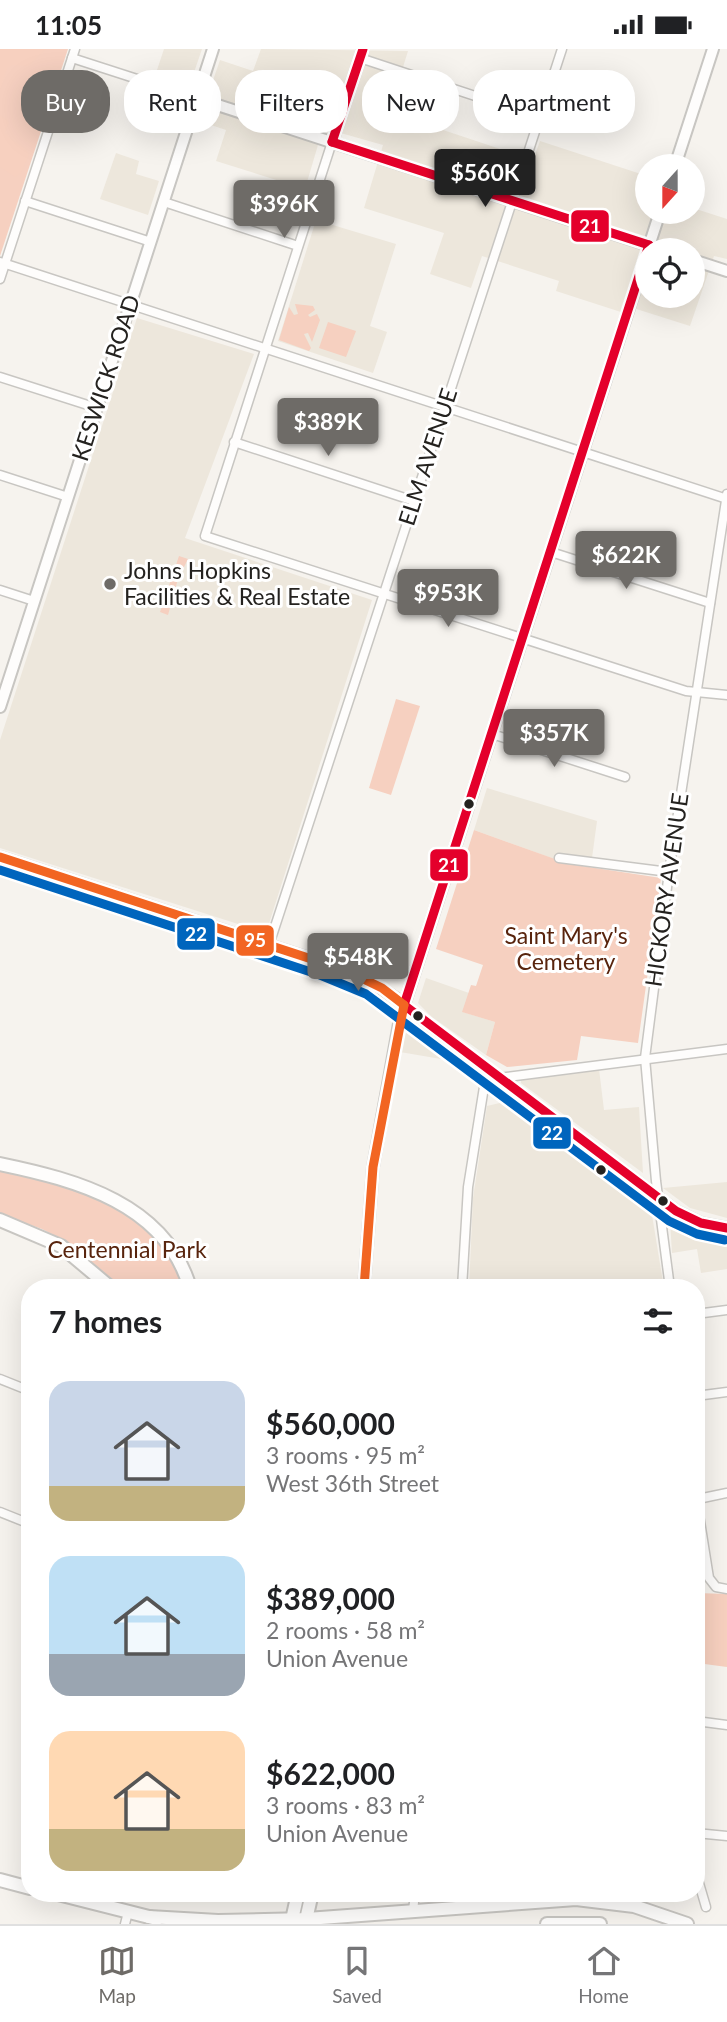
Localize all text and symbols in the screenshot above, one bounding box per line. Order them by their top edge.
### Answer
text: 11:05 [35,9,102,41]
chip: Buy [21,70,110,133]
chip: Rent [124,70,221,133]
chip: Filters [235,70,348,133]
chip: New [362,70,459,133]
chip: Apartment [473,70,635,133]
pin: $560K [436,149,534,209]
north arrow [635,154,705,224]
map controls [635,154,705,308]
text: $560K [450,158,520,186]
pin: $396K [235,181,333,240]
text: $396K [249,189,319,217]
line badge: 21 [570,209,610,243]
text: 21 [579,214,601,237]
button: locate [635,238,705,308]
street label: KESWICK ROAD [65,291,145,464]
street label: ELM AVENUE [392,385,462,529]
pin: $389K [279,399,377,458]
text: $389K [293,407,363,435]
pin: $622K [577,531,675,591]
text: $622K [591,540,661,568]
place label: Johns Hopkins Facilities & Real Estate [124,556,350,610]
pin: $953K [399,569,497,629]
marker: Johns Hopkins Facilities & Real Estate [102,576,118,592]
text: $953K [413,578,483,606]
pin: $357K [505,709,603,769]
text: $357K [519,718,589,746]
street label: HICKORY AVENUE [639,791,693,989]
unlabelled marker [462,797,476,811]
line badge: 21 [429,848,469,882]
text: 21 [438,853,460,876]
line badge: 22 [176,917,216,951]
park label: Saint Mary's Cemetery [504,921,628,975]
text: 22 [185,922,207,945]
line badge: 95 [235,924,275,957]
text: 95 [244,928,266,951]
pin: $548K [309,933,407,993]
text: $548K [323,942,393,970]
unlabelled marker [411,1009,425,1023]
line badge: 22 [532,1116,572,1150]
text: 22 [541,1121,563,1144]
unlabelled marker [594,1163,608,1177]
unlabelled marker [656,1194,670,1208]
park label: Centennial Park [47,1235,207,1263]
icon: filters [639,1302,677,1340]
text: 7 homes [49,1303,162,1339]
text: $560,000 [266,1405,395,1441]
icon: home [105,1409,189,1493]
text: 3 rooms · 95 m² [266,1441,425,1469]
text: West 36th Street [266,1469,439,1497]
text: $389,000 [266,1580,395,1616]
icon: home [105,1584,189,1668]
text: 2 rooms · 58 m² [266,1616,425,1644]
text: Union Avenue [266,1644,408,1672]
text: $622,000 [266,1755,395,1791]
icon: home [105,1759,189,1843]
text: 3 rooms · 83 m² [266,1791,425,1819]
text: Union Avenue [266,1819,408,1847]
tab: Map [98,1942,136,2007]
tab: Saved [332,1942,382,2007]
tab: Home [578,1942,629,2007]

